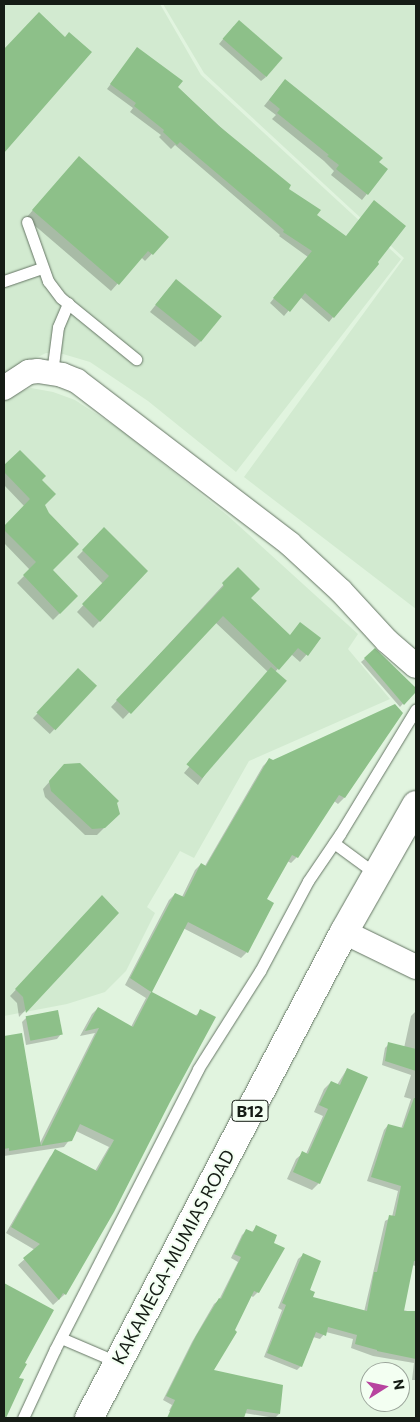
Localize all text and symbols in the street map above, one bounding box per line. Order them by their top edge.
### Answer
road number: B12 [231,1098,269,1124]
street label: KAKAMEGA-MUMIAS ROAD [107,1146,239,1368]
north arrow [360,1362,410,1412]
text: N [390,1378,409,1391]

